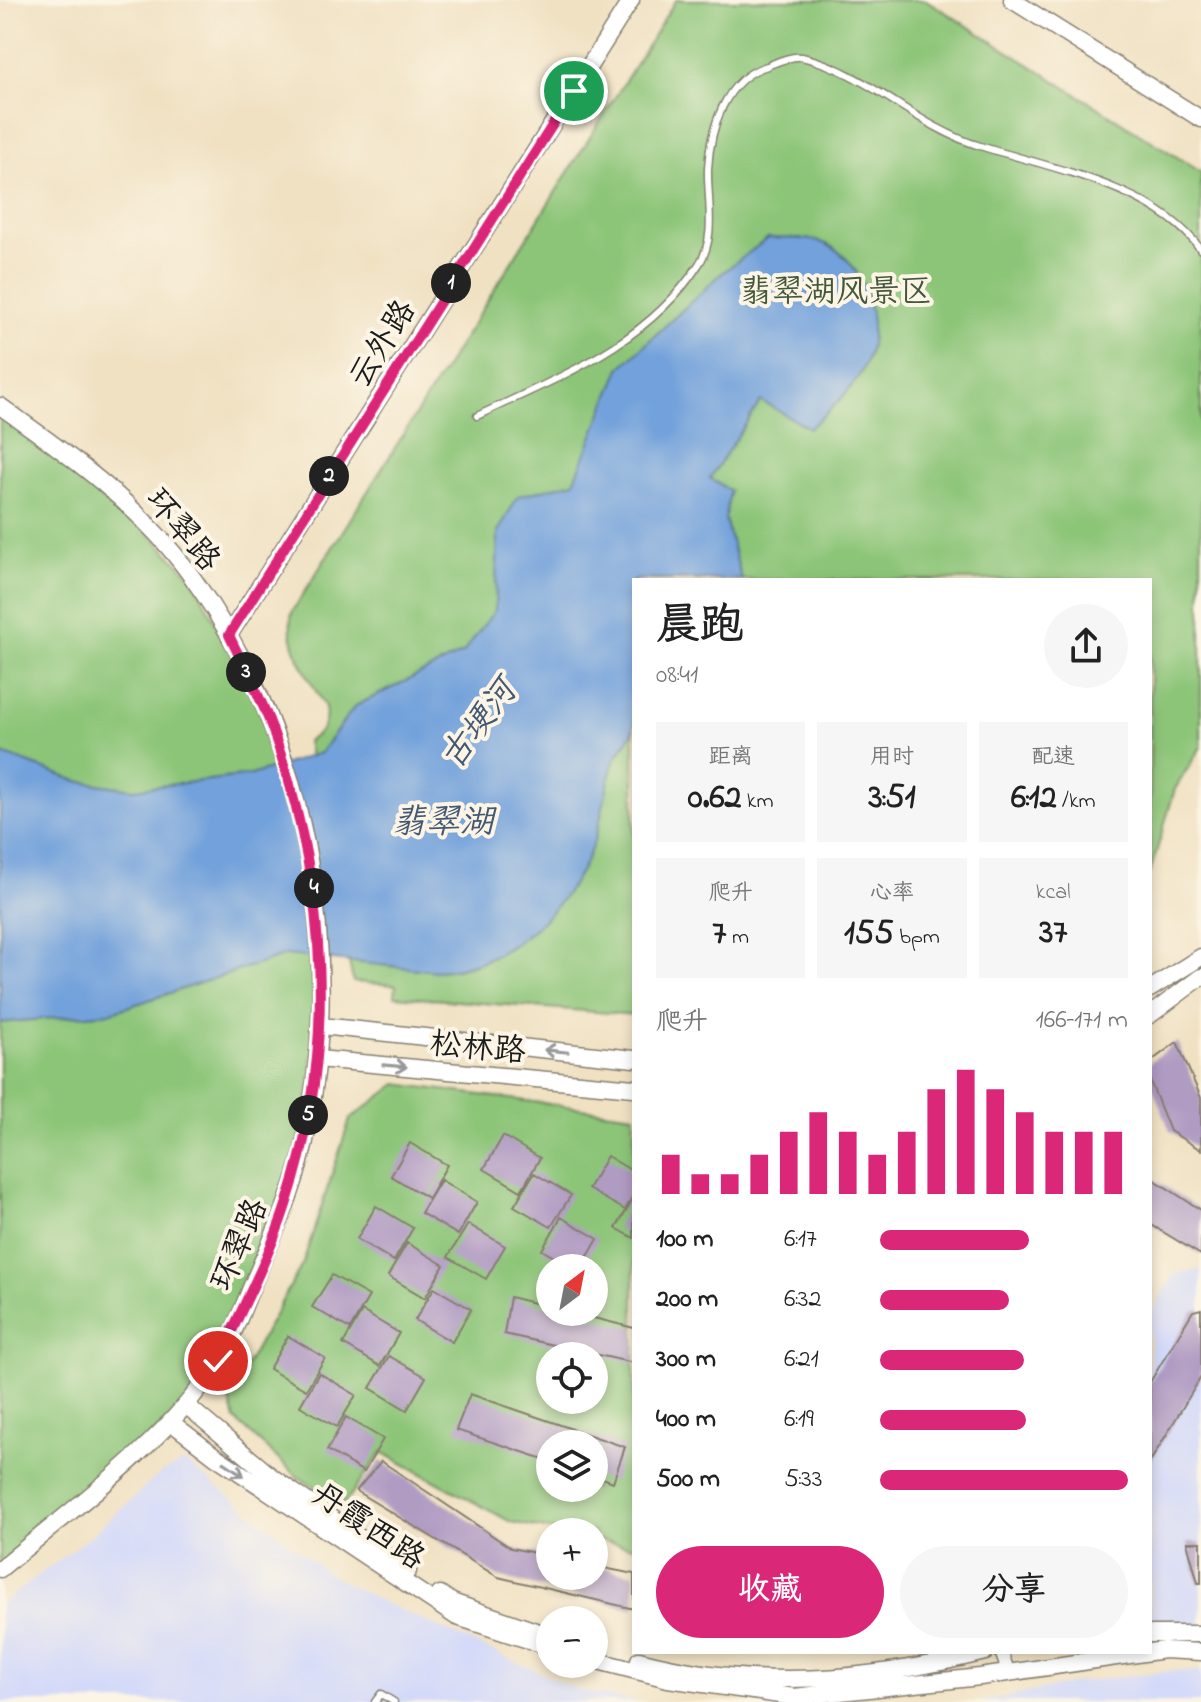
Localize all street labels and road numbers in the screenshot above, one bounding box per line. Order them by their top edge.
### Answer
street label: 云外路 [339,292,429,398]
street label: 环翠路 [132,479,230,583]
street label: 松林路 [428,1022,528,1077]
street label: 环翠路 [201,1192,282,1299]
street label: 丹霞西路 [301,1473,433,1583]

